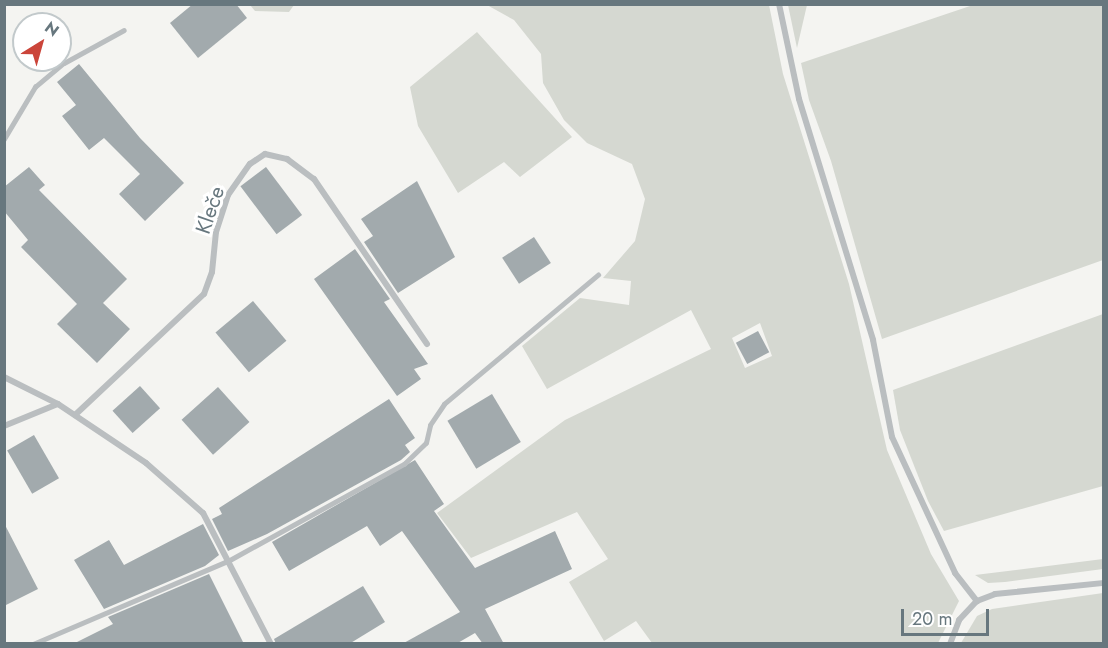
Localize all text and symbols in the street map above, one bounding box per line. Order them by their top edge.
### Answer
north arrow [12,12,72,72]
text: N [40,16,64,42]
street label: Kleče [190,183,230,237]
scale bar [904,597,992,635]
text: 20 m [912,606,952,632]

